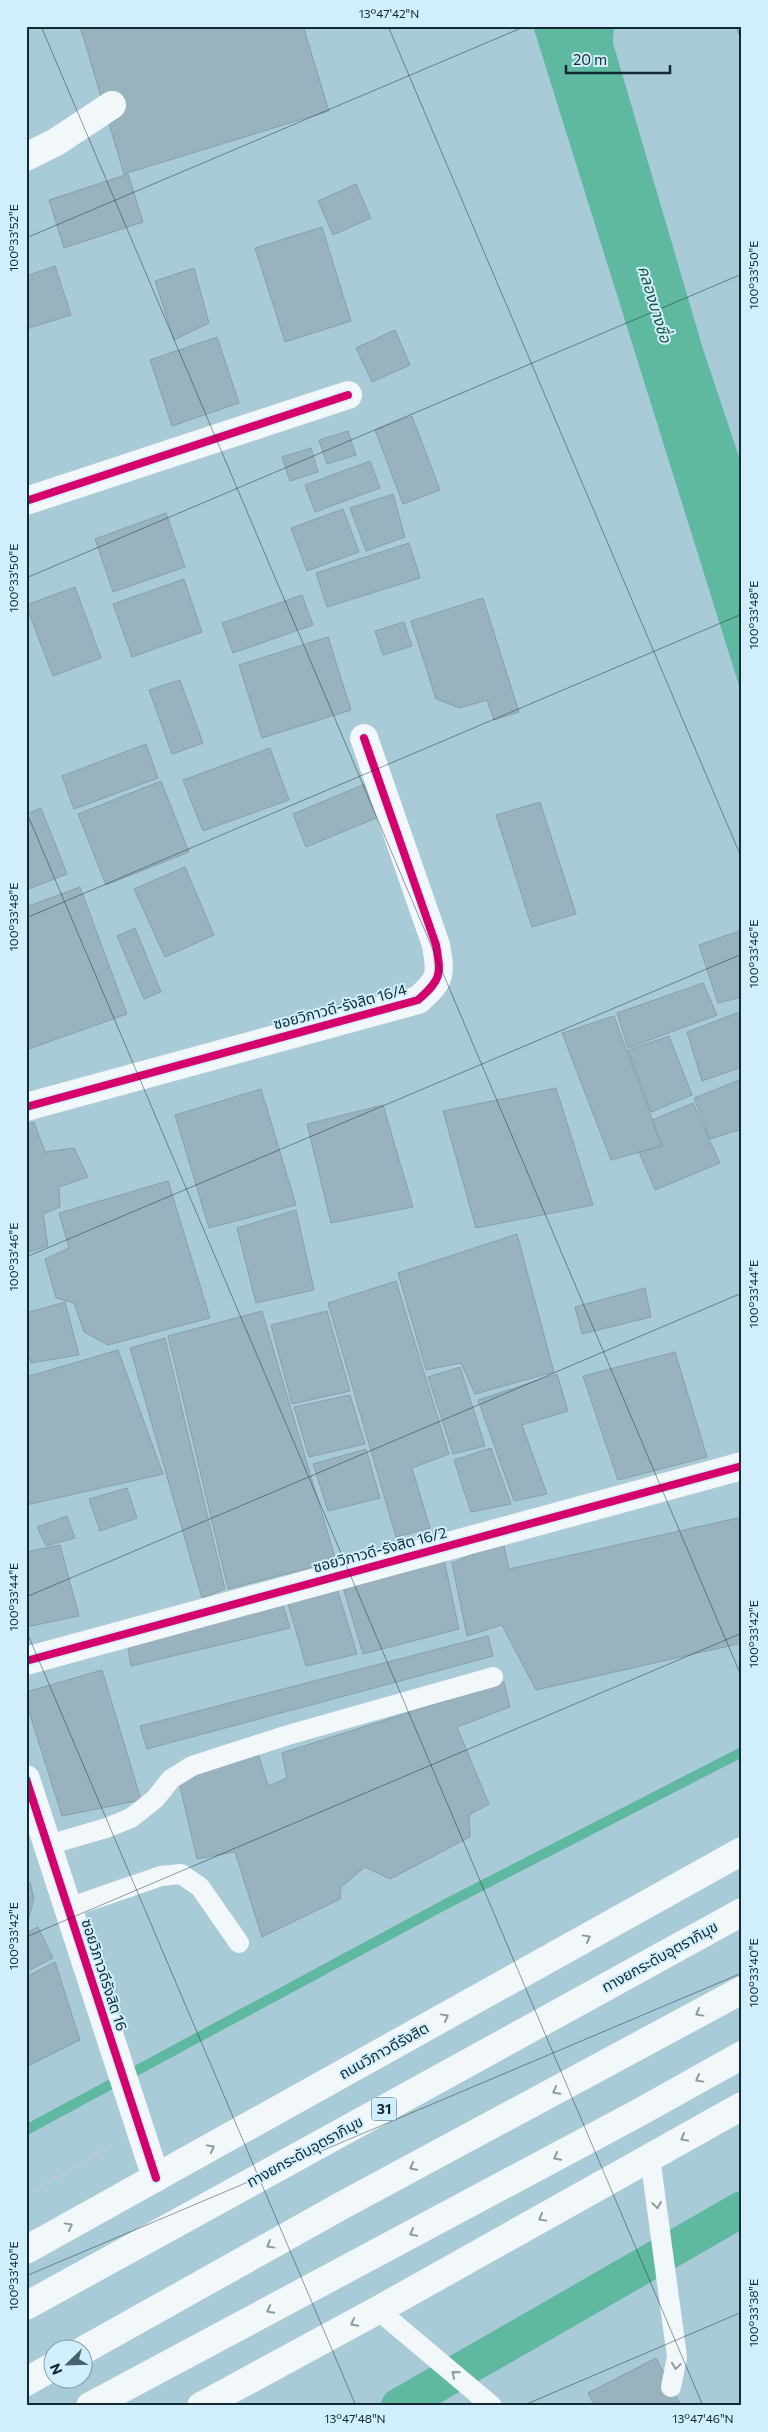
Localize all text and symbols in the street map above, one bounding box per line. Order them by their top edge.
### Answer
text: 13°47'42"N [359,6,419,20]
scale bar [566,42,669,74]
text: 20 m [573,50,607,68]
text: 100°33'52"E [6,204,20,272]
text: 100°33'50"E [746,241,760,309]
water label: คลองบางซื่อ [635,263,677,345]
text: 100°33'50"E [6,544,20,612]
text: 100°33'48"E [746,581,760,649]
text: 100°33'48"E [6,883,20,951]
text: 100°33'46"E [746,920,760,988]
street label: ซอยวิภาวดี-รังสิต 16/4 [271,980,408,1033]
text: 100°33'46"E [6,1223,20,1291]
text: 100°33'44"E [746,1260,760,1328]
street label: ซอยวิภาวดี-รังสิต 16/2 [311,1522,449,1576]
text: 100°33'44"E [6,1563,20,1631]
text: 100°33'42"E [746,1600,760,1668]
text: 100°33'42"E [6,1902,20,1970]
street label: ซอยวิภาวดีรังสิต 16 [78,1916,132,2033]
street label: ทางยกระดับอุตราภิมุข [598,1917,721,1996]
one-way arrow [581,1934,590,1944]
text: 100°33'40"E [746,1938,760,2008]
one-way arrow [695,2007,704,2017]
one-way arrow [439,2014,448,2024]
street label: ถนนวิภาวดีรังสิต [335,2018,432,2082]
one-way arrow [696,2072,705,2082]
one-way arrow [552,2084,561,2094]
road number: 31 [372,2098,396,2120]
street label: ทางยกระดับอุตราภิมุข [243,2112,366,2191]
one-way arrow [680,2132,689,2142]
one-way arrow [206,2144,215,2154]
one-way arrow [553,2150,562,2160]
one-way arrow [409,2161,418,2171]
one-way arrow [652,2201,662,2210]
one-way arrow [538,2212,547,2222]
one-way arrow [64,2223,73,2233]
one-way arrow [410,2227,419,2237]
one-way arrow [267,2239,276,2249]
text: 100°33'40"E [6,2241,20,2311]
text: 100°33'38"E [746,2279,760,2347]
one-way arrow [266,2304,275,2314]
one-way arrow [351,2317,360,2327]
north arrow [42,2340,92,2390]
text: N [46,2361,65,2377]
one-way arrow [671,2363,682,2371]
one-way arrow [451,2371,460,2380]
text: 13°47'48"N [324,2411,386,2425]
text: 13°47'46"N [672,2411,734,2425]

